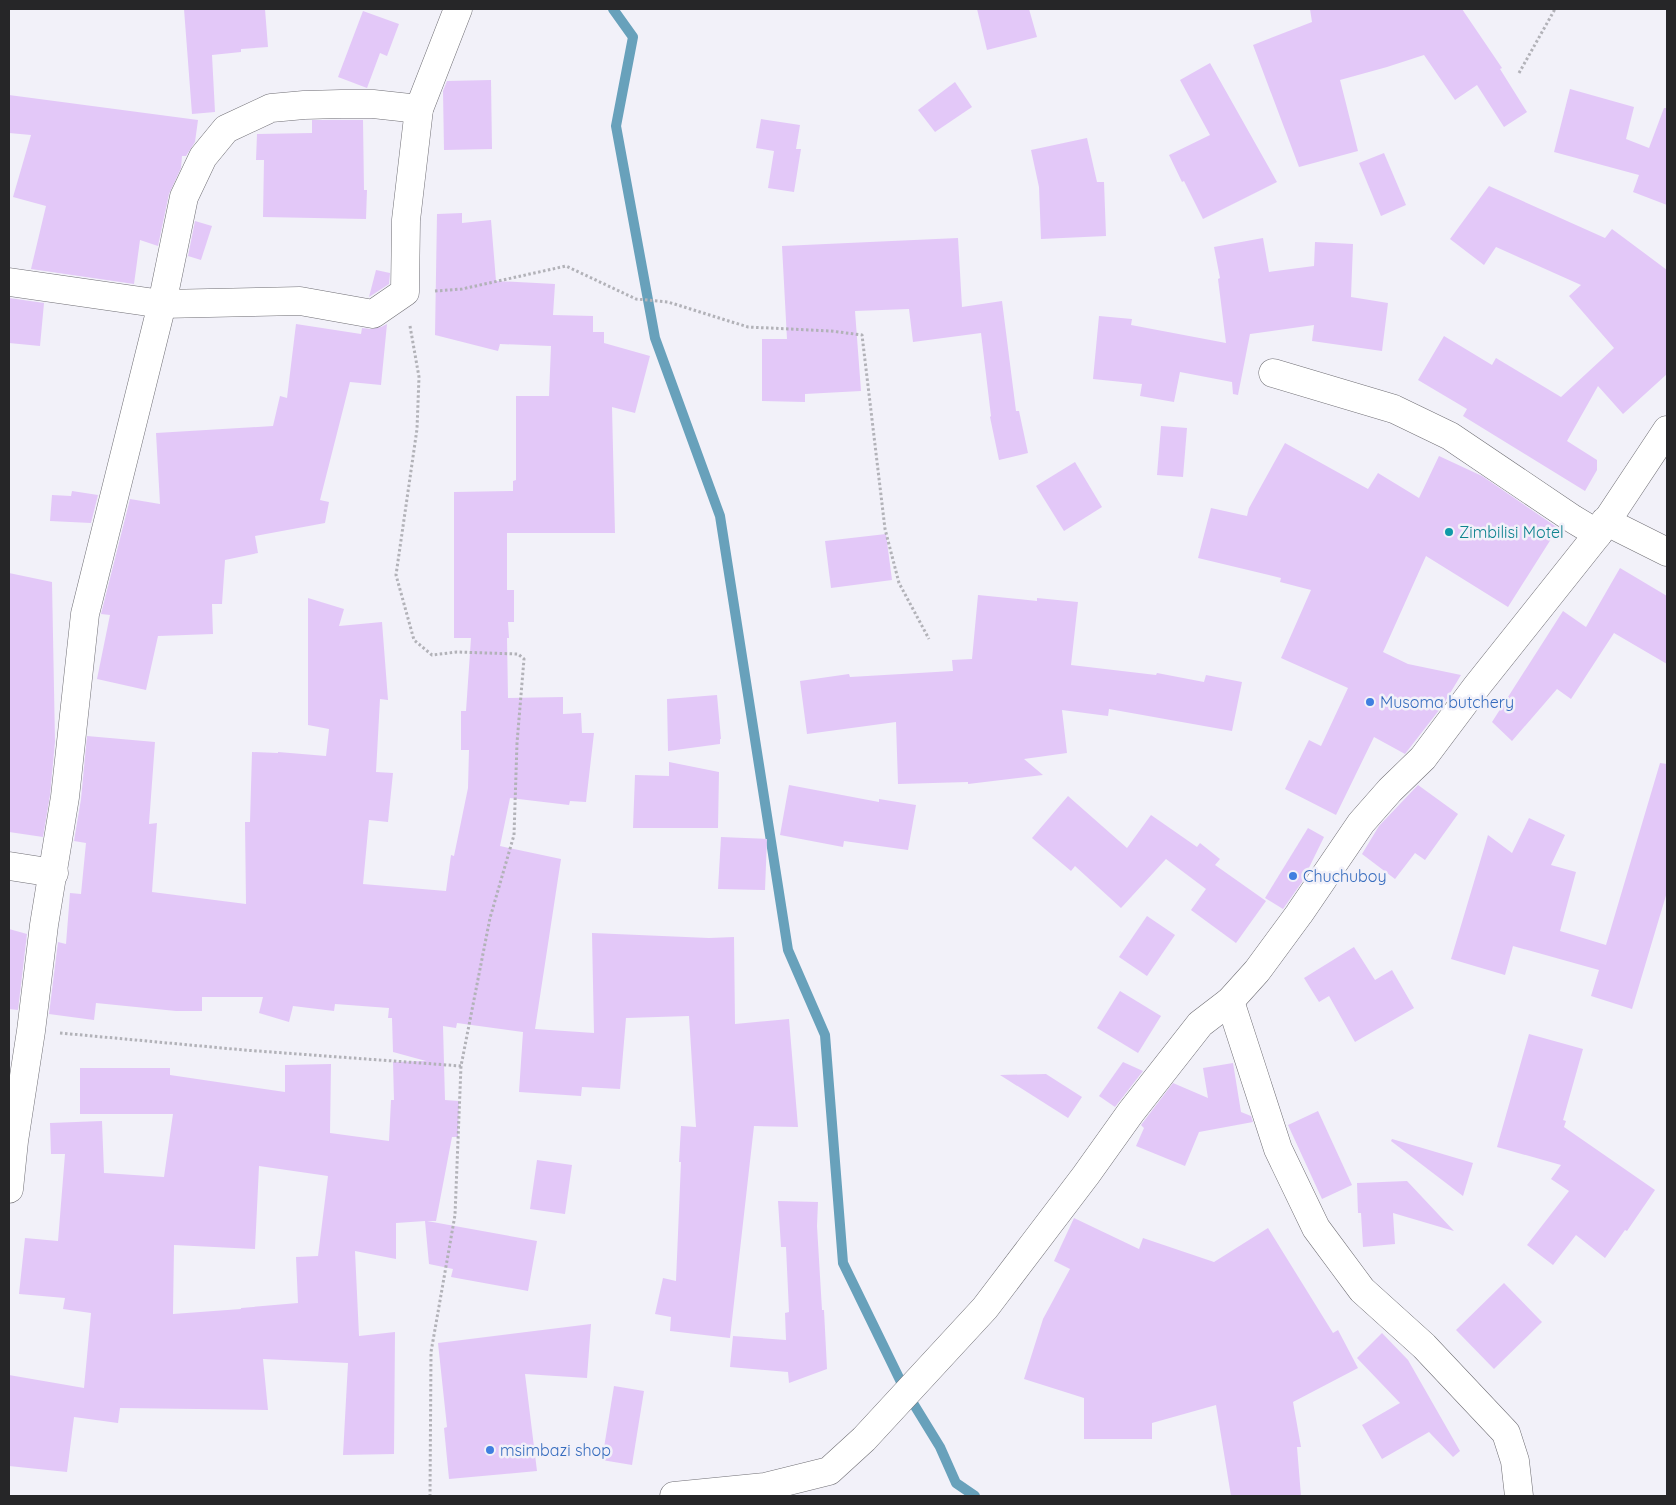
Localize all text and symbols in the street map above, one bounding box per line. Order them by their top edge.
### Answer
place label: Zimbilisi Motel [1459,522,1564,542]
marker: Zimbilisi Motel [1443,526,1455,538]
place label: Musoma butchery [1380,692,1514,712]
marker: Musoma butchery [1364,696,1376,708]
place label: Chuchuboy [1303,866,1387,886]
marker: Chuchuboy [1287,870,1299,882]
place label: msimbazi shop [500,1440,611,1460]
marker: msimbazi shop [484,1444,496,1456]

